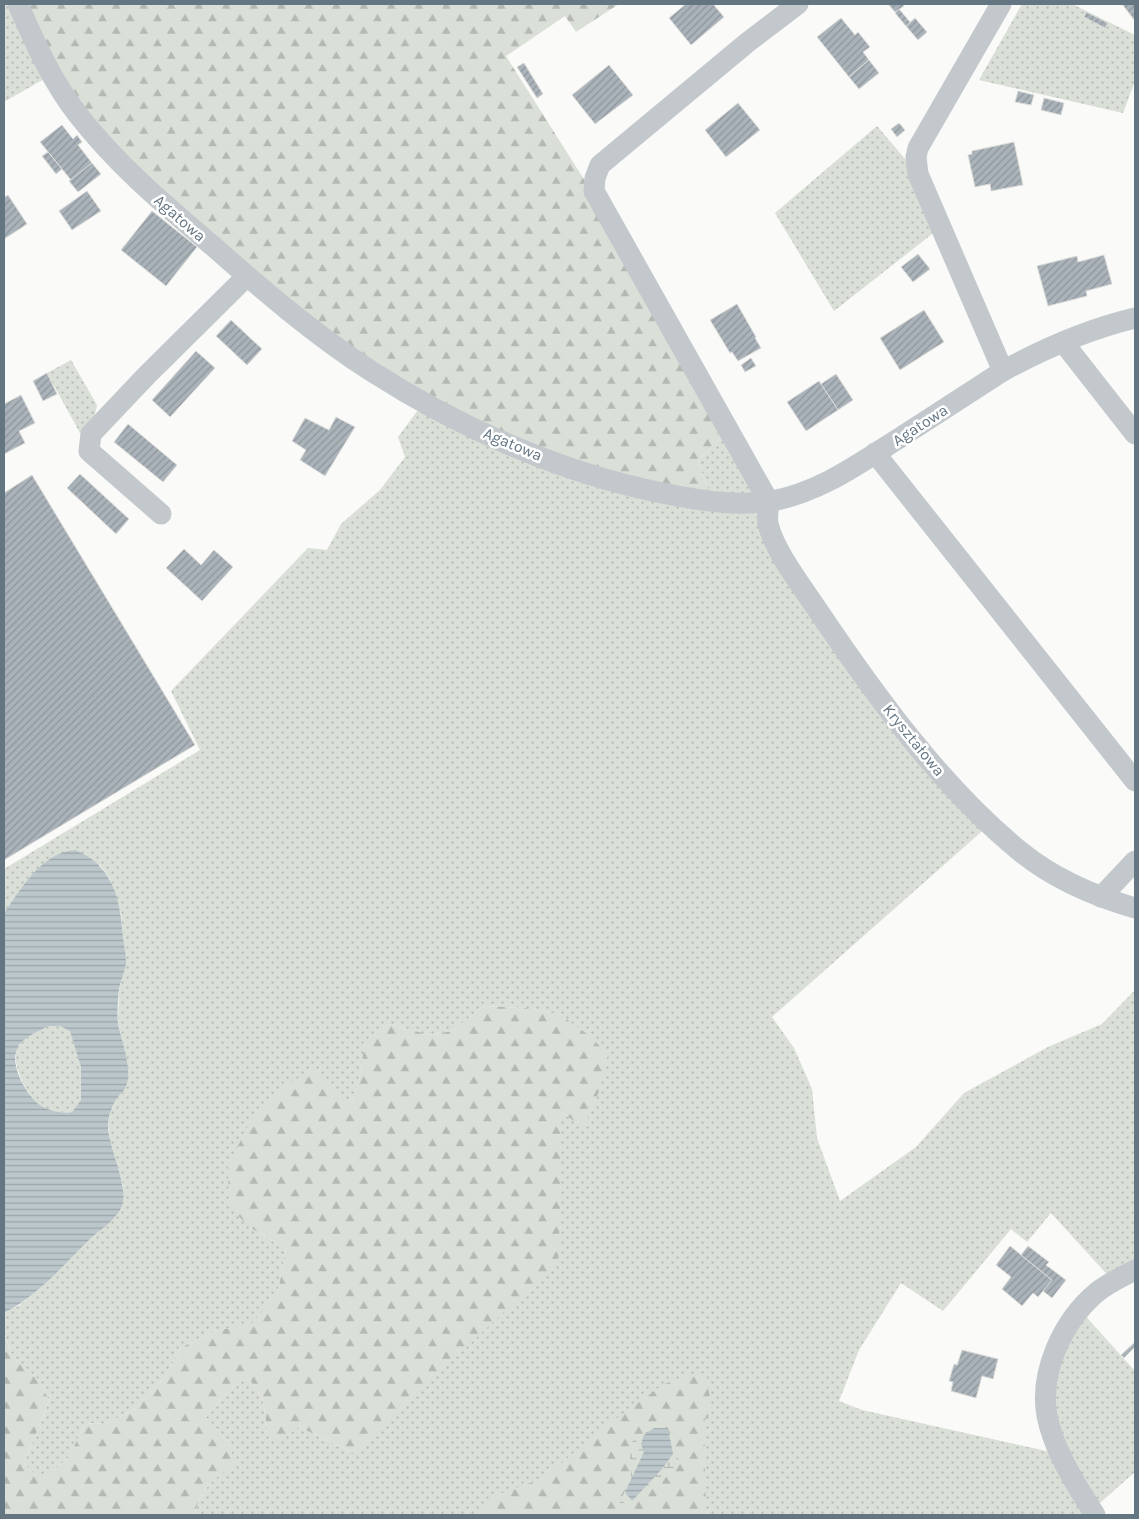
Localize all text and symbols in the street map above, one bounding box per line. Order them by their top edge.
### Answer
street label: Agatowa [150,190,210,246]
street label: Agatowa [889,400,951,450]
street label: Agatowa [481,423,545,465]
street label: Kryształowa [879,700,949,780]

